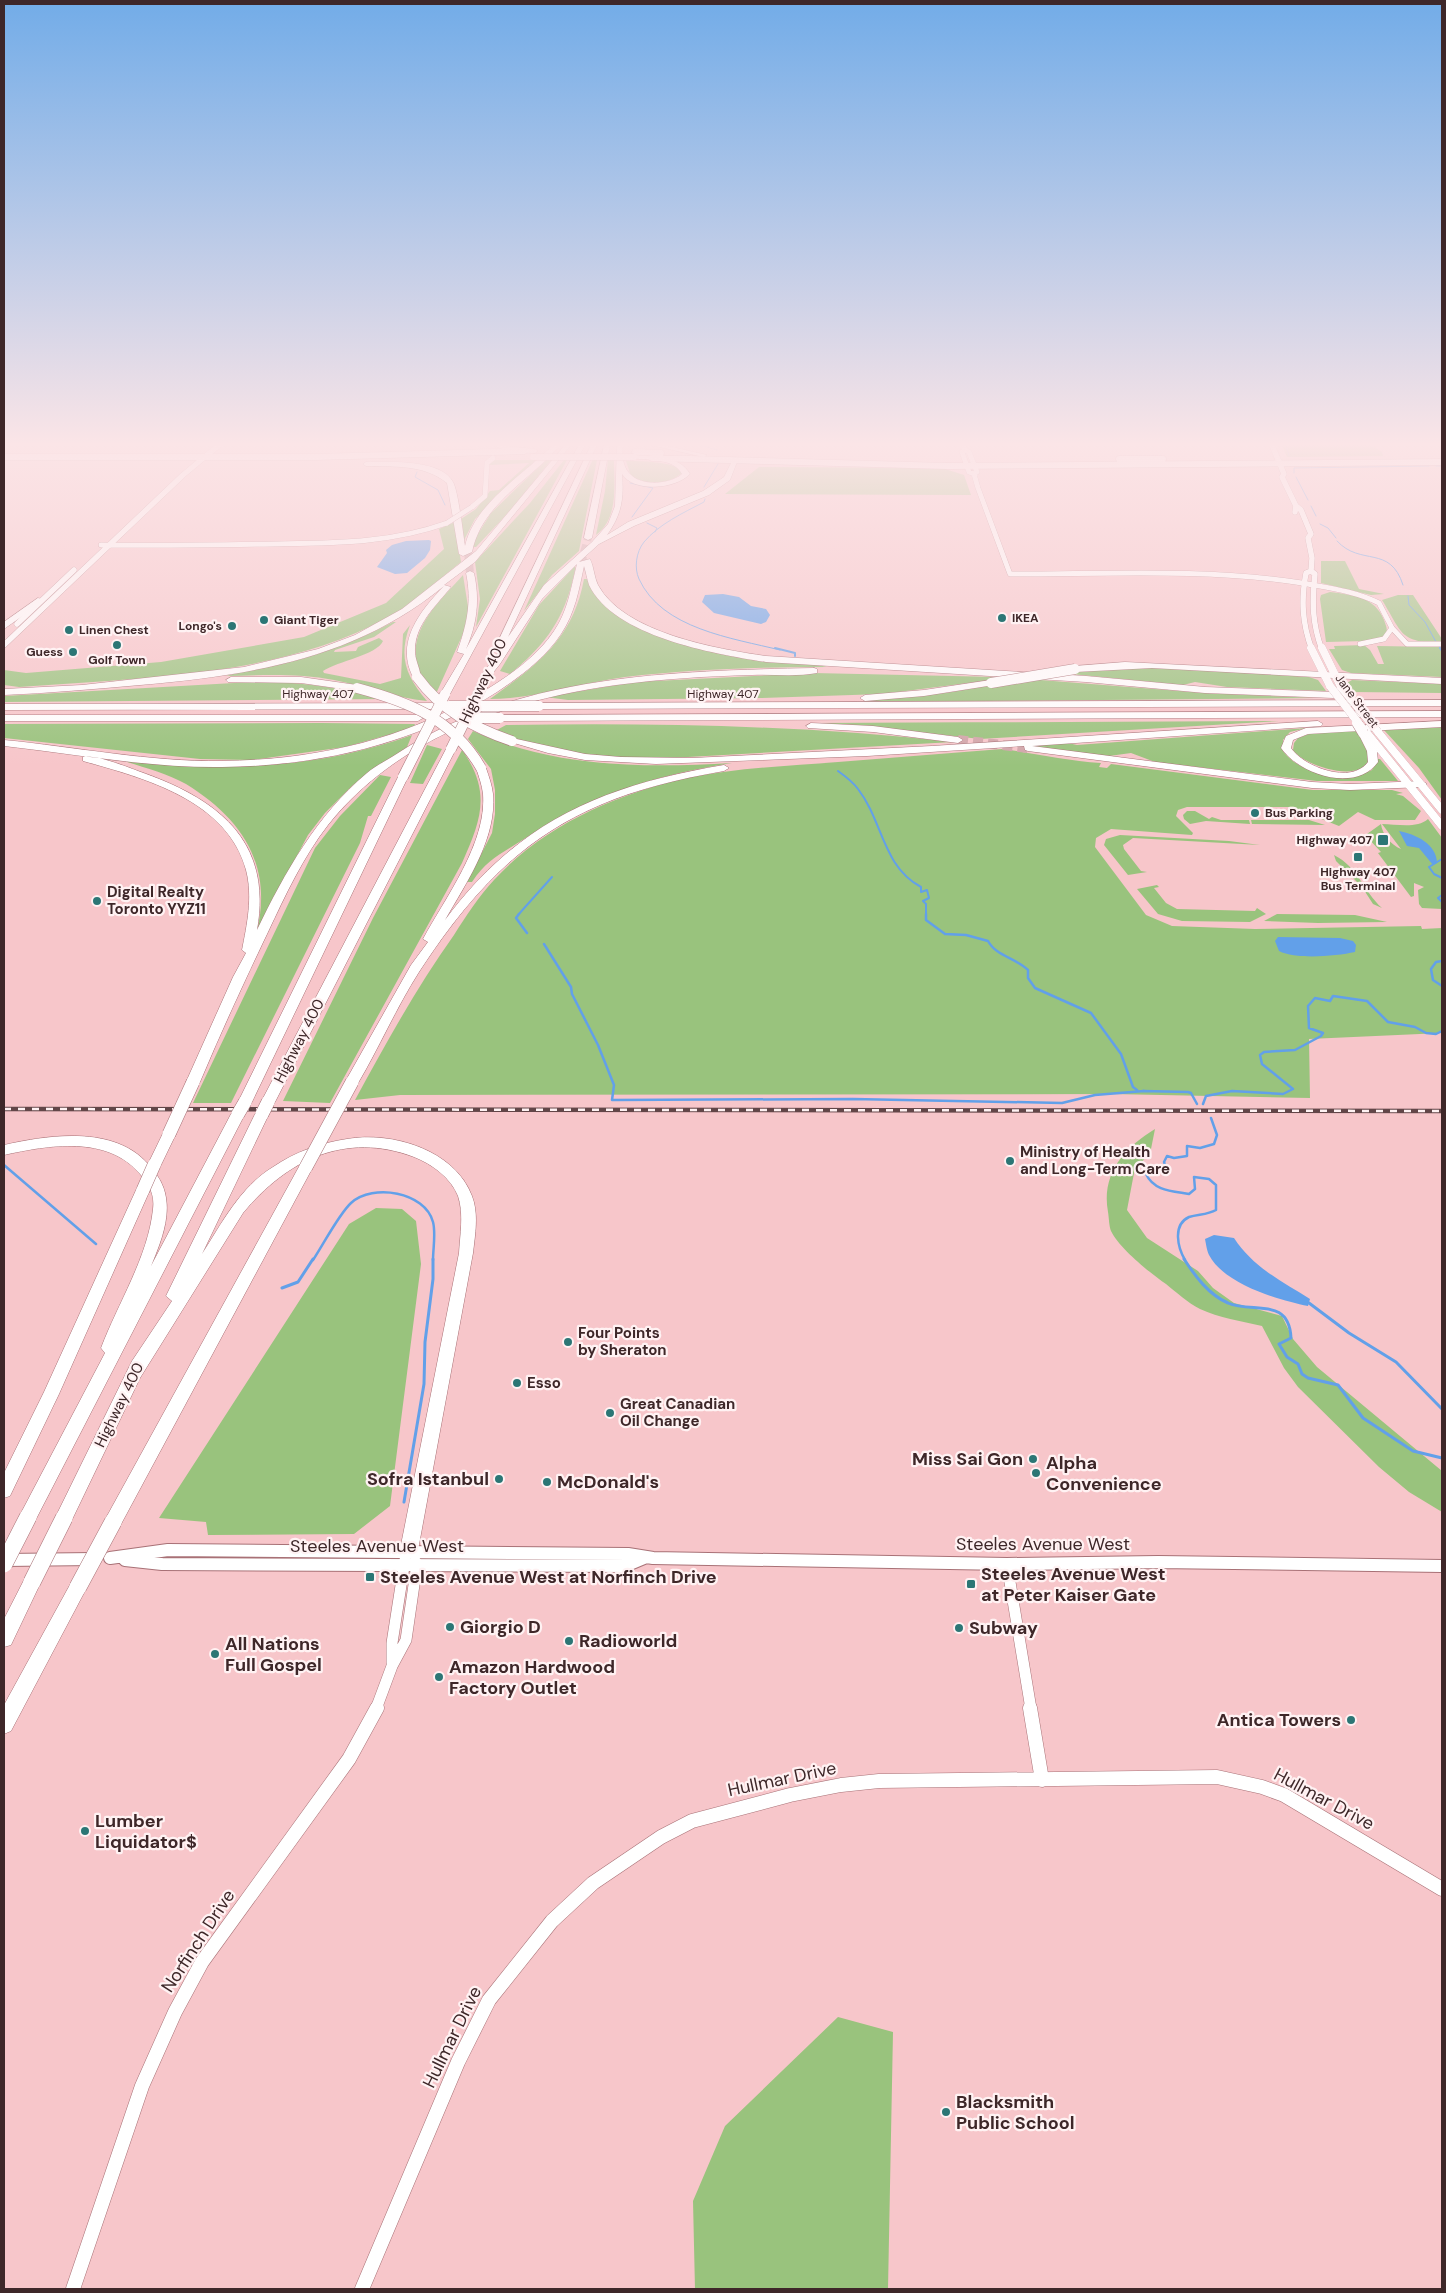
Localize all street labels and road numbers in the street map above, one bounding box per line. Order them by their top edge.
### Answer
street label: Highway 400 [455,635,511,727]
street label: Jane Street [1332,671,1383,731]
street label: Highway 407 [282,686,354,702]
street label: Highway 407 [687,686,759,702]
street label: Highway 400 [269,996,329,1086]
street label: Highway 400 [90,1359,148,1451]
street label: Steeles Avenue West [956,1532,1130,1556]
street label: Steeles Avenue West [290,1534,464,1558]
street label: Hullmar Drive [725,1756,839,1802]
street label: Hullmar Drive [1270,1762,1378,1836]
street label: Norfinch Drive [156,1885,240,1997]
street label: Hullmar Drive [417,1982,487,2092]

